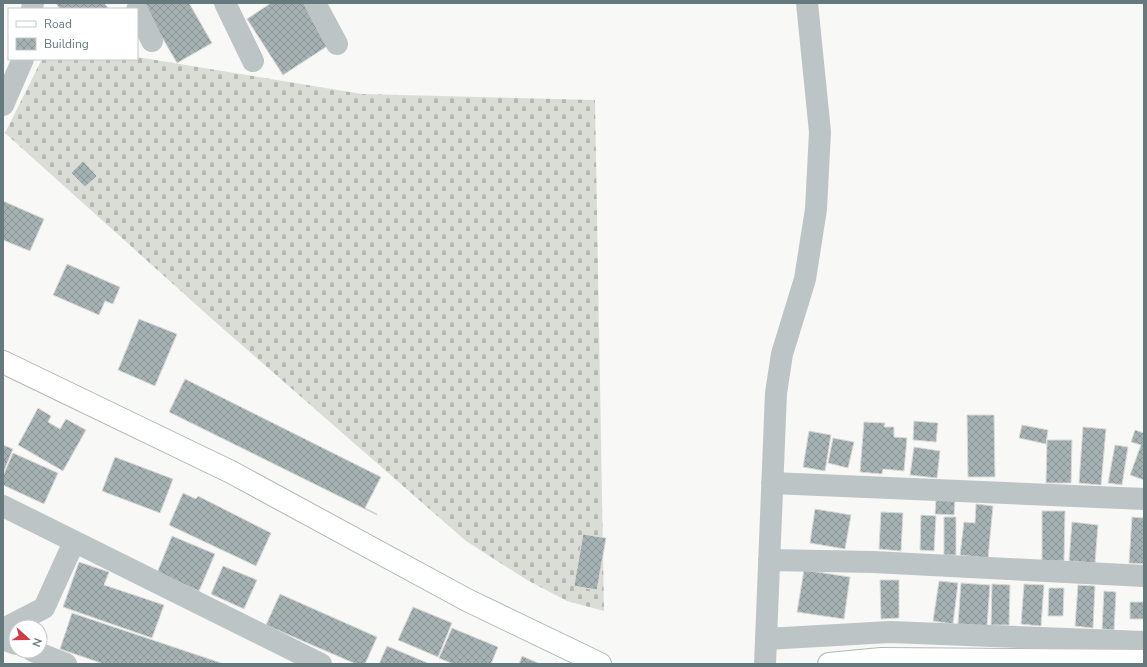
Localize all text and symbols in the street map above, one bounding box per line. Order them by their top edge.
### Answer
legend [8,8,138,60]
text: Road [44,16,72,32]
text: Building [44,36,89,52]
north arrow [8,619,48,659]
text: N [28,636,45,649]

